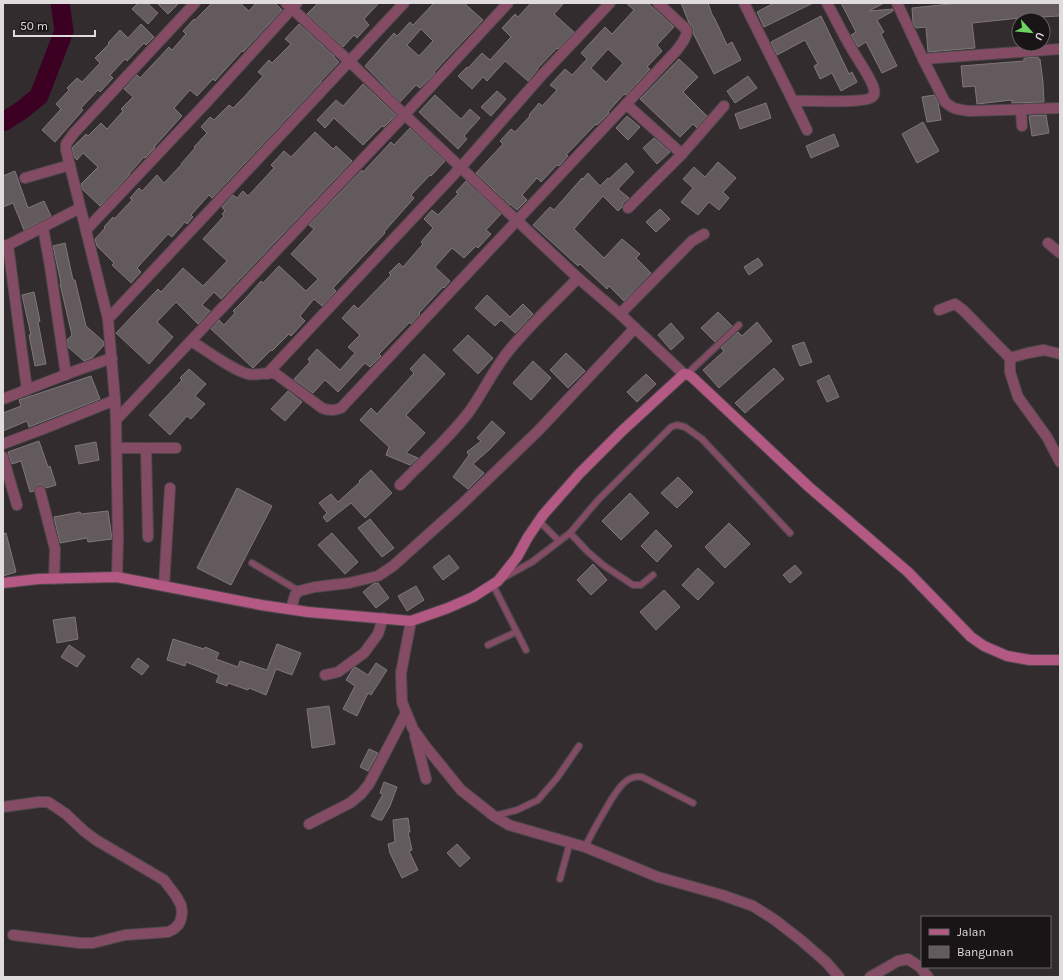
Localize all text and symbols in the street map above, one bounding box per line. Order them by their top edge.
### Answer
scale bar [14,12,95,38]
north arrow [1011,12,1051,52]
text: 50 m [20,19,48,33]
text: U [1032,30,1047,43]
legend [921,916,1051,968]
text: Jalan [957,925,986,939]
text: Bangunan [957,945,1013,959]

